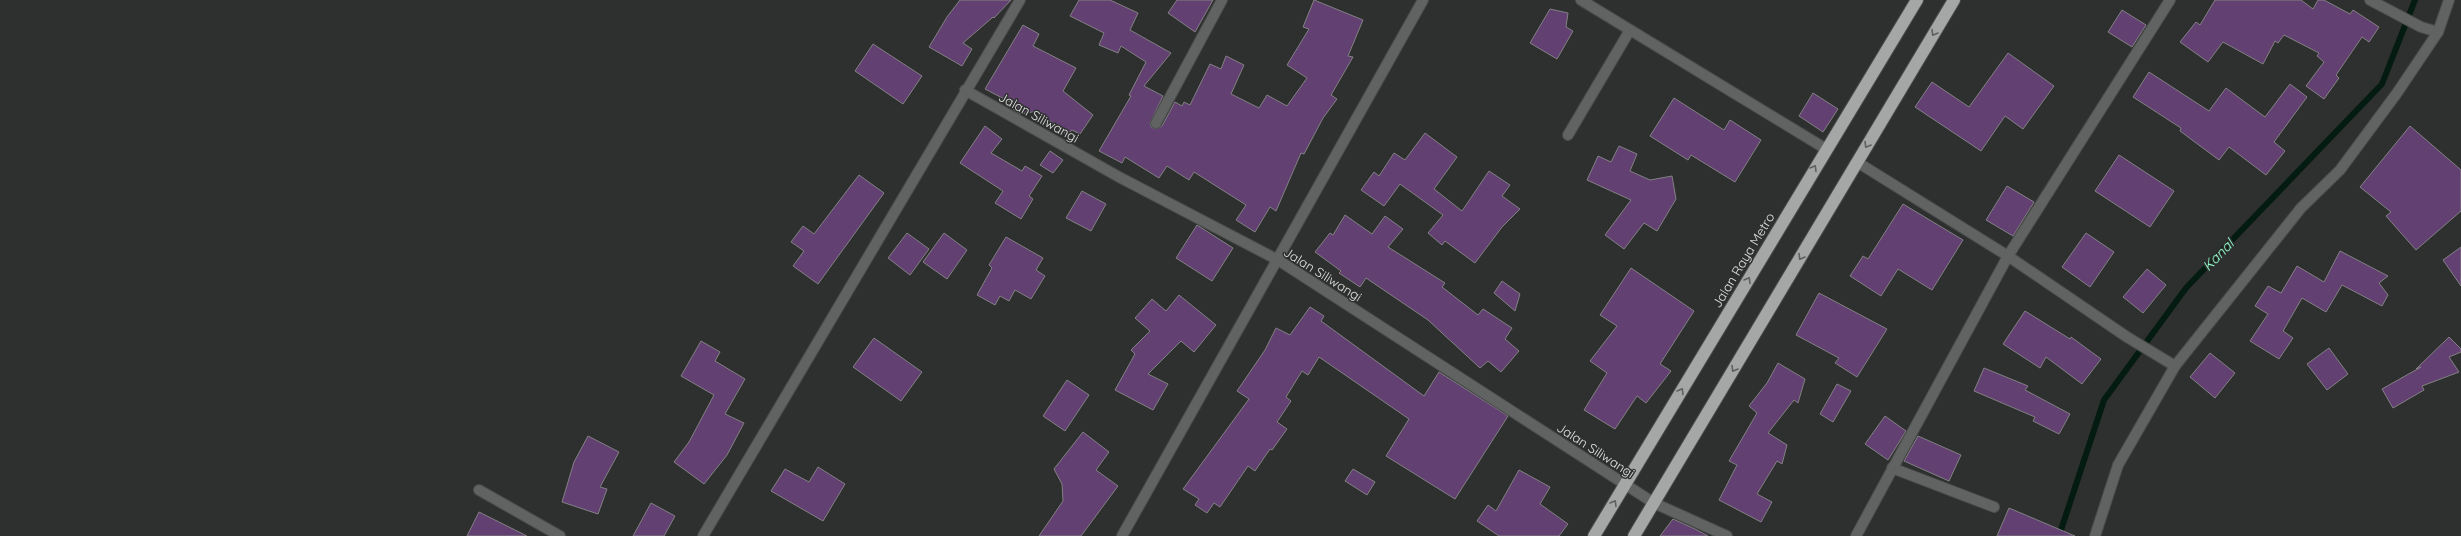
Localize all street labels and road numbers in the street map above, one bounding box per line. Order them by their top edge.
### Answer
street label: Jalan Siliwangi [996,88,1082,146]
street label: Jalan Raya Metro [1708,210,1778,310]
street label: Jalan Siliwangi [1281,244,1365,304]
street label: Jalan Siliwangi [1554,419,1638,481]

